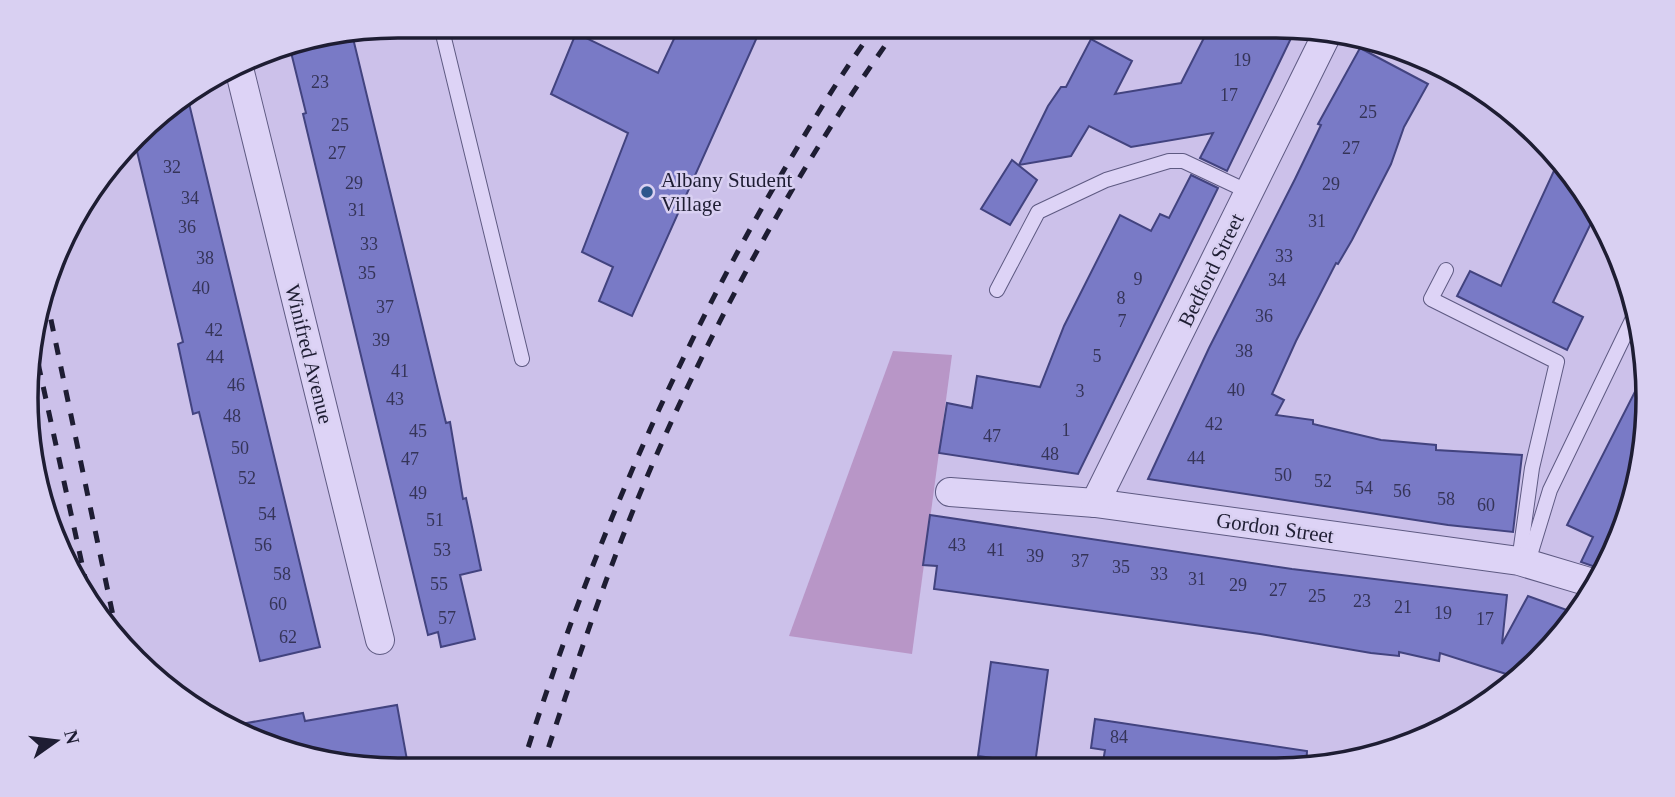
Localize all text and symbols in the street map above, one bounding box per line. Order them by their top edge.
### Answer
house number: 19 [1233,50,1251,70]
house number: 23 [311,72,329,92]
house number: 17 [1220,85,1238,105]
house number: 25 [1359,102,1377,122]
house number: 25 [331,115,349,135]
house number: 27 [1342,138,1360,158]
house number: 27 [328,143,346,163]
house number: 32 [163,157,181,177]
place label: Albany Student Village [661,168,792,216]
house number: 29 [345,173,363,193]
house number: 29 [1322,174,1340,194]
marker: Albany Student Village [639,184,655,200]
house number: 34 [181,188,199,208]
house number: 31 [348,200,366,220]
street label: Bedford Street [1173,209,1249,331]
house number: 31 [1308,211,1326,231]
house number: 36 [178,217,196,237]
house number: 33 [360,234,378,254]
house number: 33 [1275,246,1293,266]
house number: 38 [196,248,214,268]
house number: 35 [358,263,376,283]
house number: 9 [1134,269,1143,289]
house number: 34 [1268,270,1286,290]
house number: 40 [192,278,210,298]
street label: Winifred Avenue [280,282,338,426]
house number: 8 [1117,288,1126,308]
house number: 37 [376,297,394,317]
house number: 36 [1255,306,1273,326]
house number: 7 [1118,311,1127,331]
house number: 42 [205,320,223,340]
house number: 39 [372,330,390,350]
house number: 38 [1235,341,1253,361]
house number: 5 [1093,346,1102,366]
house number: 44 [206,347,224,367]
house number: 41 [391,361,409,381]
house number: 46 [227,375,245,395]
house number: 40 [1227,380,1245,400]
house number: 3 [1076,381,1085,401]
house number: 43 [386,389,404,409]
house number: 48 [223,406,241,426]
house number: 42 [1205,414,1223,434]
house number: 1 [1062,420,1071,440]
house number: 45 [409,421,427,441]
house number: 47 [983,426,1001,446]
house number: 50 [231,438,249,458]
house number: 48 [1041,444,1059,464]
house number: 44 [1187,448,1205,468]
house number: 47 [401,449,419,469]
house number: 50 [1274,465,1292,485]
house number: 52 [238,468,256,488]
house number: 52 [1314,471,1332,491]
house number: 54 [1355,478,1373,498]
house number: 56 [1393,481,1411,501]
house number: 49 [409,483,427,503]
house number: 58 [1437,489,1455,509]
house number: 60 [1477,495,1495,515]
house number: 54 [258,504,276,524]
street label: Gordon Street [1215,508,1335,548]
house number: 51 [426,510,444,530]
house number: 56 [254,535,272,555]
house number: 43 [948,535,966,555]
house number: 53 [433,540,451,560]
house number: 41 [987,540,1005,560]
house number: 39 [1026,546,1044,566]
house number: 37 [1071,551,1089,571]
house number: 35 [1112,557,1130,577]
house number: 58 [273,564,291,584]
house number: 33 [1150,564,1168,584]
house number: 31 [1188,569,1206,589]
house number: 55 [430,574,448,594]
house number: 29 [1229,575,1247,595]
house number: 27 [1269,580,1287,600]
house number: 25 [1308,586,1326,606]
house number: 23 [1353,591,1371,611]
house number: 60 [269,594,287,614]
house number: 21 [1394,597,1412,617]
house number: 19 [1434,603,1452,623]
house number: 57 [438,608,456,628]
house number: 17 [1476,609,1494,629]
house number: 62 [279,627,297,647]
north arrow [21,706,91,776]
house number: 84 [1110,727,1128,747]
text: N [60,728,84,746]

